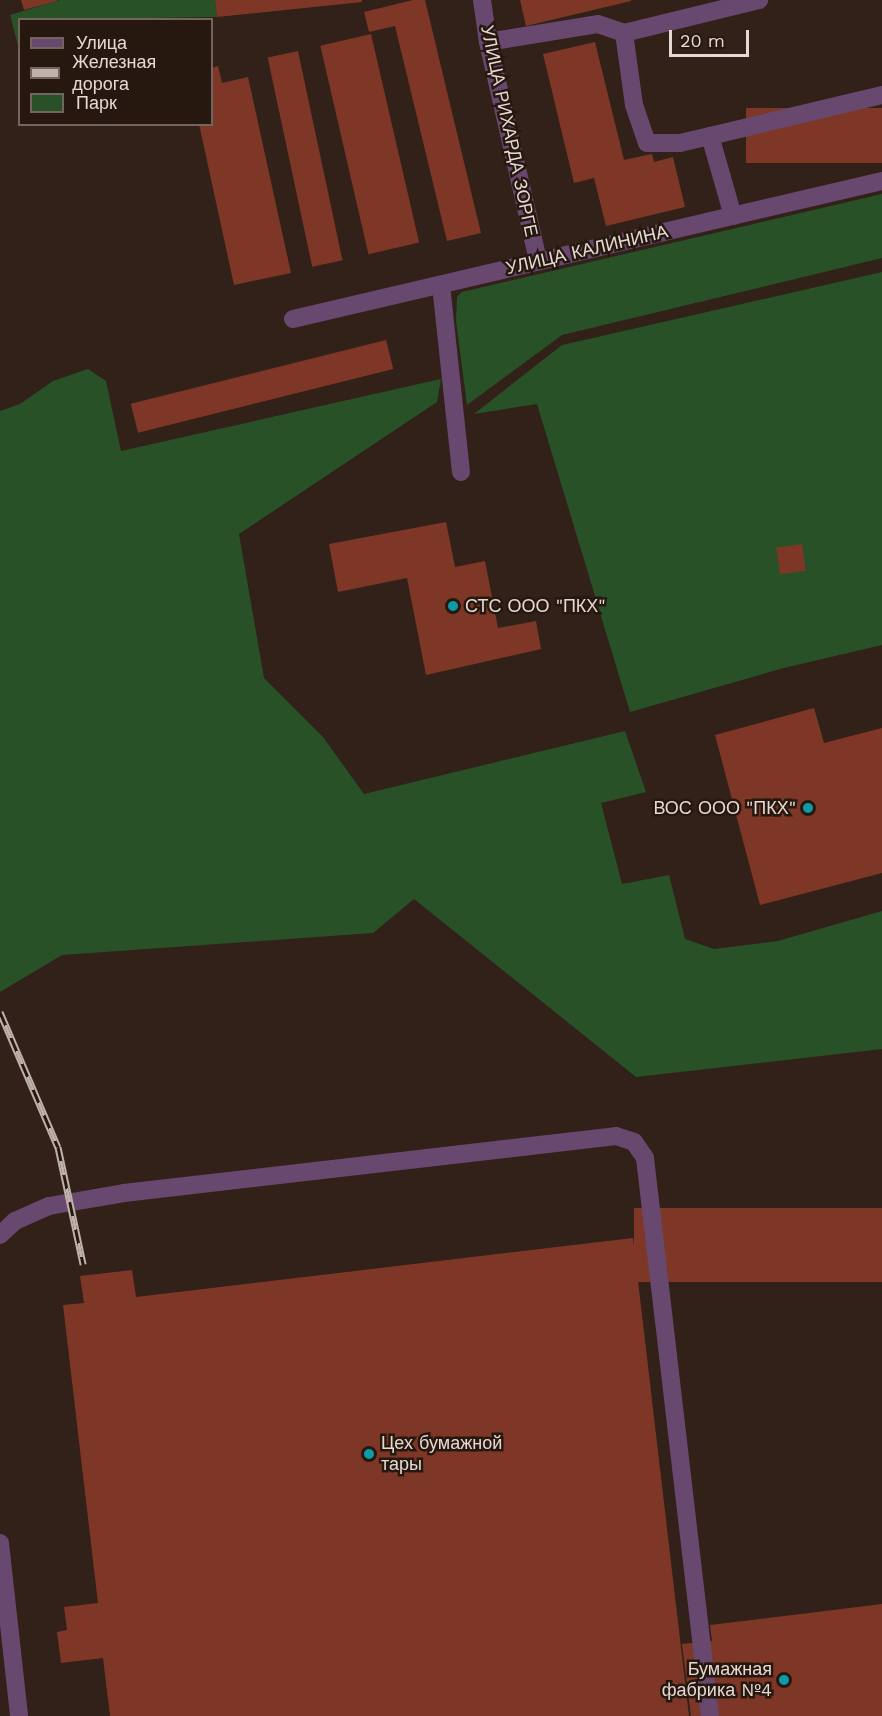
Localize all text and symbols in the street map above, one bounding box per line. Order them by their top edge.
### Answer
legend [18,18,213,126]
scale bar [672,18,752,56]
street label: УЛИЦА РИХАРДА ЗОРГЕ [476,23,542,239]
text: 20 m [680,30,725,51]
text: Улица [76,32,127,53]
text: Железная дорога [72,51,156,94]
text: Парк [76,92,117,113]
street label: УЛИЦА КАЛИНИНА [504,221,670,279]
place label: СТС ООО "ПКХ" [465,595,606,617]
marker: СТС ООО "ПКХ" [446,599,460,613]
place label: ВОС ООО "ПКХ" [653,797,796,819]
marker: ВОС ООО "ПКХ" [801,801,815,815]
place label: Цех бумажной тары [381,1433,502,1476]
marker: Цех бумажной тары [362,1447,376,1461]
place label: Бумажная фабрика №4 [662,1659,772,1702]
marker: Бумажная фабрика №4 [777,1673,791,1687]

